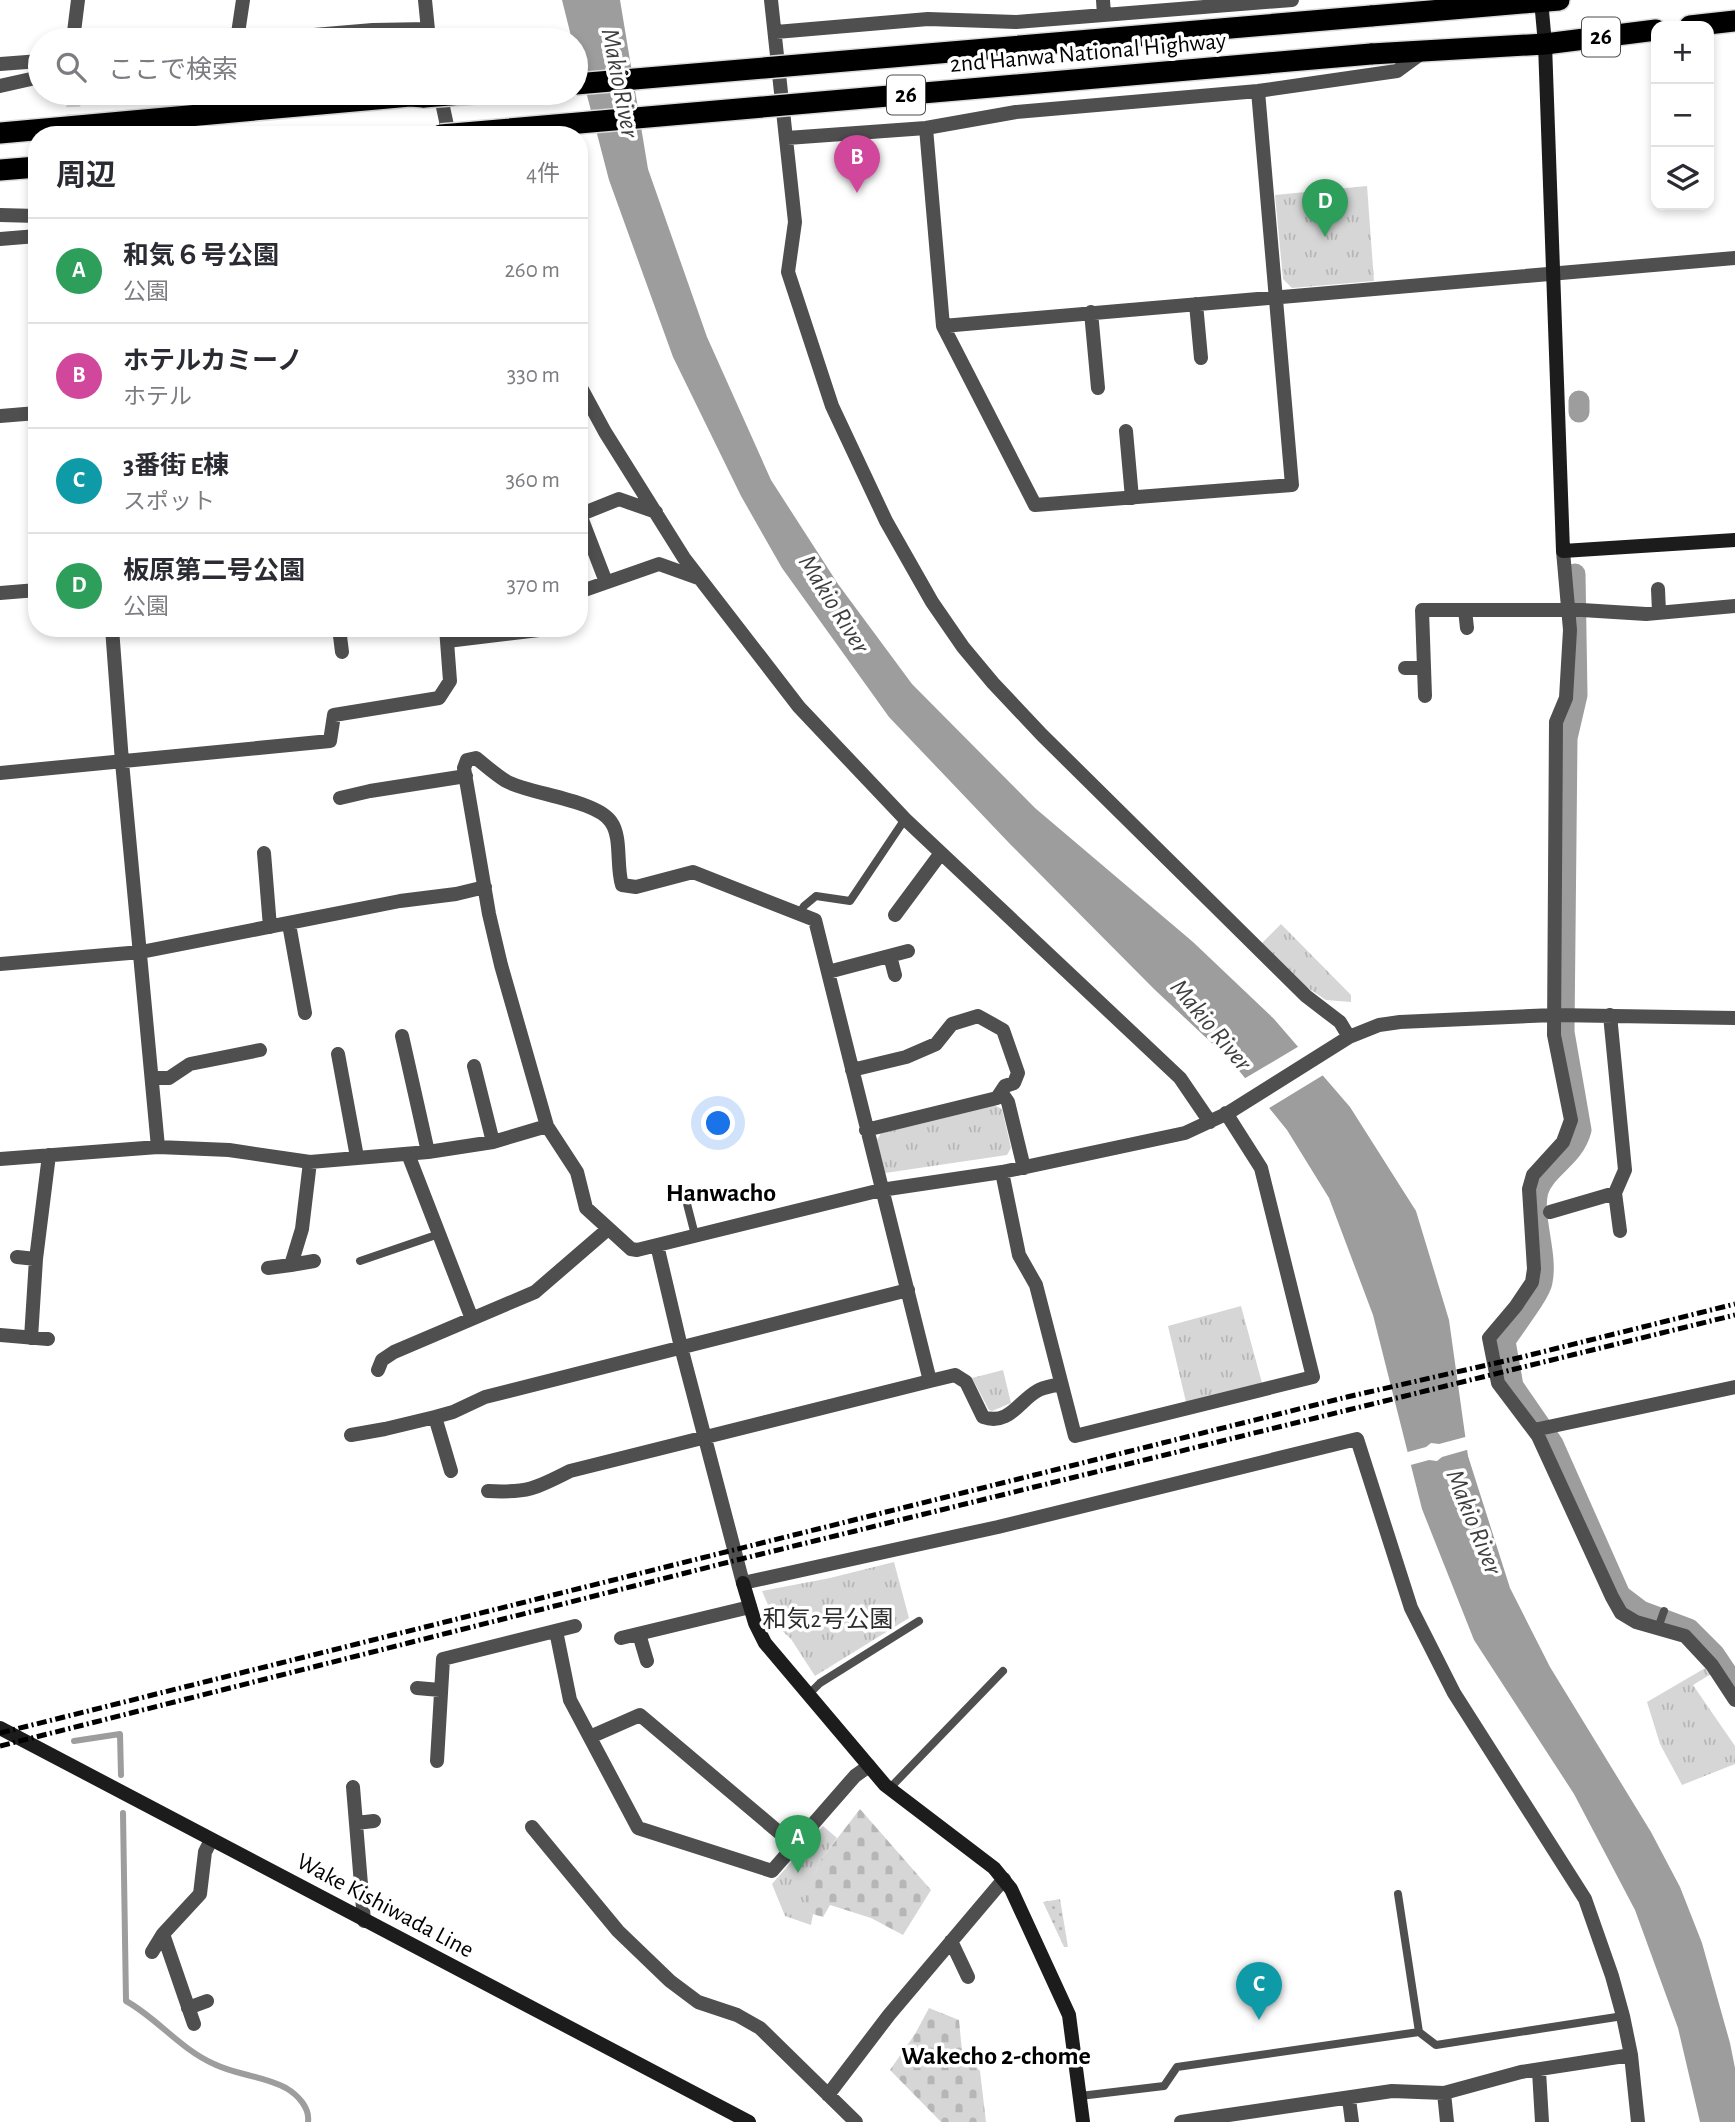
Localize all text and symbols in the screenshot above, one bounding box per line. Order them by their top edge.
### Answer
road number: 26 [1582,18,1620,56]
map controls [1651,21,1714,210]
button: + [1651,21,1714,84]
water label: Makio River [597,26,644,141]
search box [28,28,588,105]
street label: 2nd Hanwa National Highway [949,29,1227,77]
icon: search [52,48,90,86]
text: ここで検索 [108,57,238,83]
road number: 26 [887,76,925,114]
button: − [1651,84,1714,147]
pin: B [834,135,880,193]
button: layers [1651,147,1714,210]
text: 周辺 [56,161,116,191]
text: 4件 [526,163,560,186]
pin: D [1302,179,1348,237]
text: 和気６号公園 [123,243,279,269]
text: A [72,259,86,282]
text: 260 m [504,259,560,282]
text: 公園 [123,281,169,304]
text: ホテルカミーノ [123,348,303,374]
text: B [72,364,86,387]
text: 330 m [507,364,560,387]
text: ホテル [123,386,192,409]
text: 3番街 E棟 [123,453,229,479]
text: C [73,469,85,492]
text: 360 m [505,469,560,492]
text: スポット [123,491,215,514]
water label: Makio River [794,550,875,659]
text: 板原第二号公園 [123,558,305,584]
text: D [71,574,87,597]
text: 370 m [507,574,560,597]
text: 公園 [123,596,169,619]
water label: Makio River [1166,974,1257,1077]
your location [701,1106,735,1140]
district label: Hanwacho [666,1180,776,1206]
water label: Makio River [1441,1466,1507,1580]
park label: 和気2号公園 [763,1606,893,1632]
pin: A [775,1815,821,1873]
street label: Wake Kishiwada Line [293,1849,477,1963]
pin: C [1236,1962,1282,2020]
district label: Wakecho 2-chome [901,2043,1091,2069]

